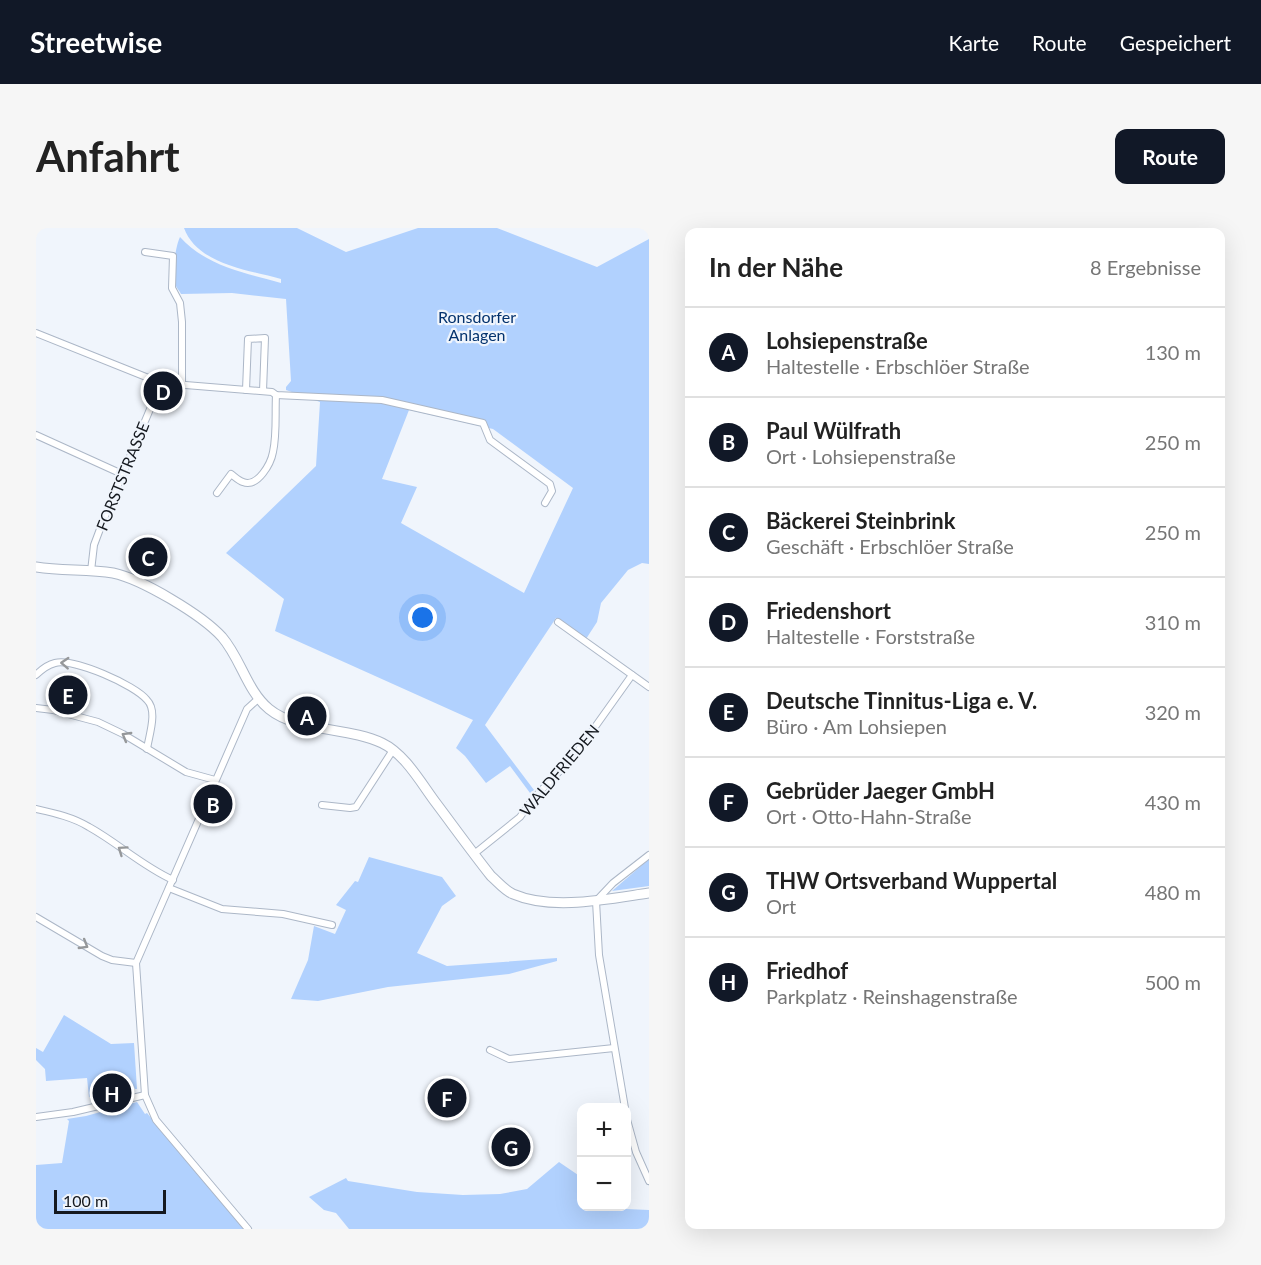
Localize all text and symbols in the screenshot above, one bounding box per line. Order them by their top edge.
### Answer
text: Streetwise [30,25,162,59]
text: Karte [949,30,999,55]
text: Route [1032,30,1087,55]
text: Gespeichert [1120,30,1231,55]
button: Route [1115,129,1225,184]
text: Anfahrt [36,131,180,181]
text: In der Nähe [709,251,843,283]
text: 8 Ergebnisse [1090,255,1201,279]
park label: Ronsdorfer Anlagen [438,307,516,344]
text: Lohsiepenstraße [766,327,928,354]
text: A [722,340,735,364]
text: 130 m [1145,340,1201,364]
text: Haltestelle · Erbschlöer Straße [766,354,1030,378]
pin: D [144,368,182,414]
text: Paul Wülfrath [766,417,901,444]
street label: FORSTSTRASSE [92,419,152,533]
text: B [722,430,735,454]
text: 250 m [1145,430,1201,454]
text: Ort · Lohsiepenstraße [766,444,956,468]
text: Bäckerei Steinbrink [766,507,955,534]
text: C [722,520,735,544]
text: 250 m [1145,520,1201,544]
pin: C [128,534,168,580]
text: Geschäft · Erbschlöer Straße [766,534,1014,558]
text: Friedenshort [766,597,891,624]
your location [408,603,437,632]
text: D [721,610,736,634]
text: 310 m [1145,610,1201,634]
text: Haltestelle · Forststraße [766,624,975,648]
one-way arrow [60,657,69,670]
pin: E [48,672,87,718]
text: Deutsche Tinnitus-Liga e. V. [766,687,1037,714]
pin: A [288,694,326,738]
text: E [723,700,734,724]
text: 320 m [1145,700,1201,724]
text: Büro · Am Lohsiepen [766,714,947,738]
street label: WALDFRIEDEN [515,720,603,820]
one-way arrow [122,732,132,743]
text: Gebrüder Jaeger GmbH [766,777,995,804]
pin: B [194,782,232,826]
text: F [723,790,734,814]
text: 430 m [1145,790,1201,814]
text: Ort · Otto-Hahn-Straße [766,804,972,828]
one-way arrow [118,846,129,857]
text: THW Ortsverband Wuppertal [766,867,1057,894]
text: G [721,880,736,904]
text: 480 m [1145,880,1201,904]
text: Ort [766,894,796,918]
one-way arrow [78,937,88,949]
text: Friedhof [766,957,848,984]
text: H [721,970,736,994]
text: 500 m [1145,970,1201,994]
text: Parkplatz · Reinshagenstraße [766,984,1018,1008]
pin: H [92,1070,132,1116]
pin: F [428,1076,466,1120]
map controls [577,1103,631,1211]
button: + [577,1103,631,1157]
pin: G [492,1124,530,1170]
button: − [577,1157,631,1211]
scale bar [54,1187,166,1214]
text: 100 m [63,1191,108,1210]

